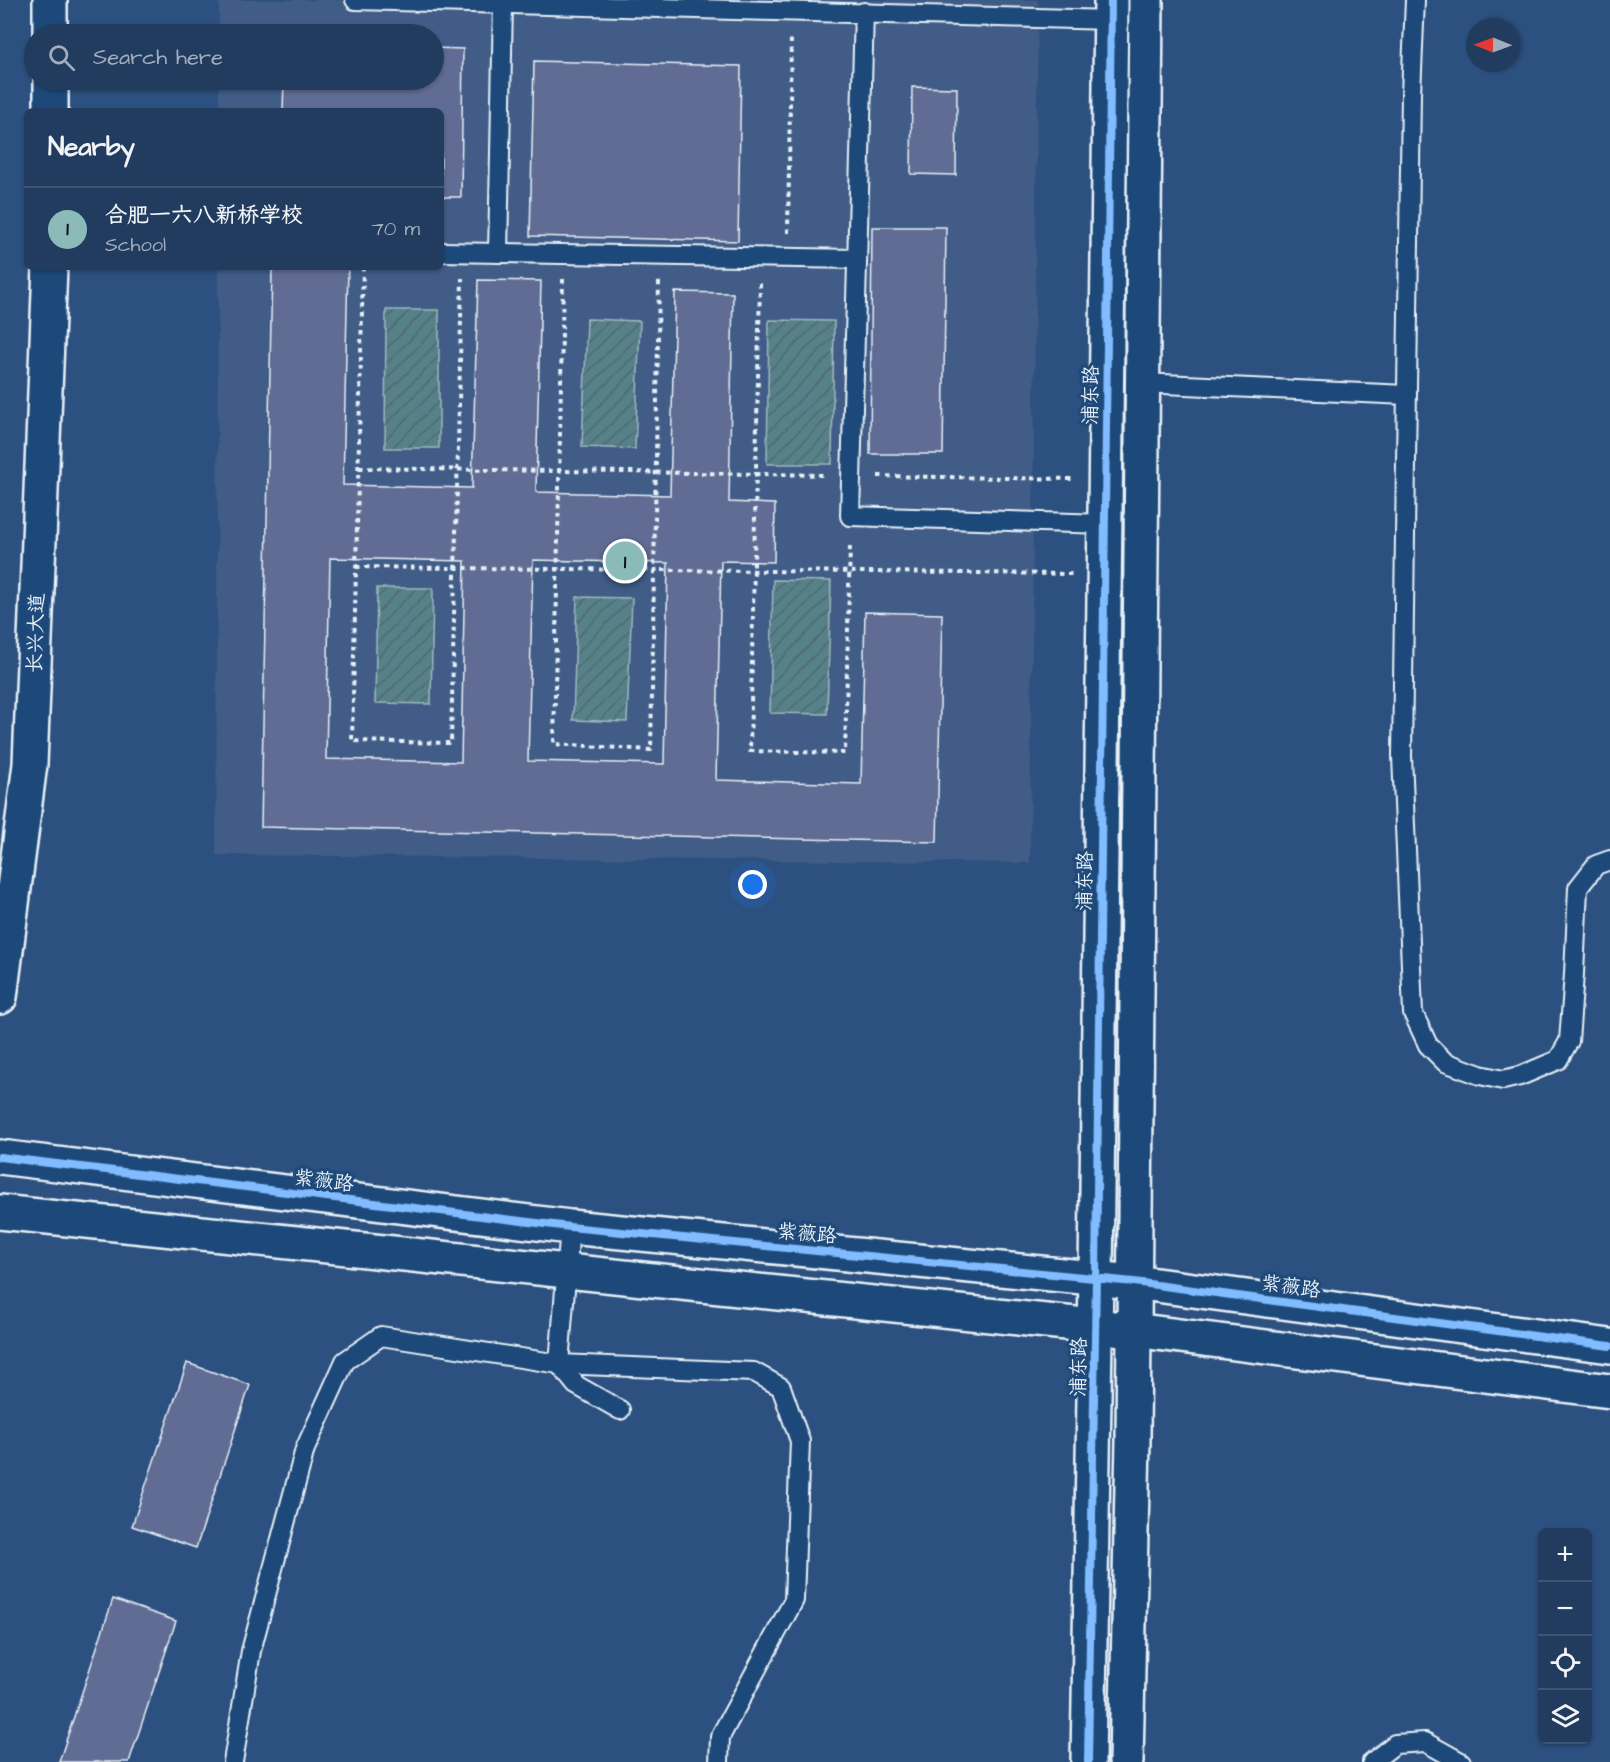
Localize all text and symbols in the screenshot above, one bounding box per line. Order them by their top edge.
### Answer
north arrow [1466,18,1520,72]
search box [24,24,444,90]
icon: search [45,41,78,74]
text: Search here [93,42,223,73]
text: Nearby [48,129,135,165]
text: 合肥一六八新桥学校 [105,200,303,231]
text: 1 [66,215,69,243]
text: 70 m [372,215,420,243]
text: School [105,231,166,259]
street label: 浦东路 [1076,364,1106,425]
pin: 1 [606,538,644,584]
street label: 长兴大道 [21,593,51,673]
street label: 浦东路 [1070,850,1100,911]
your location [738,870,767,899]
street label: 紫薇路 [292,1163,356,1199]
street label: 紫薇路 [776,1217,839,1251]
street label: 紫薇路 [1259,1269,1324,1305]
street label: 浦东路 [1064,1336,1094,1397]
map controls [1538,1528,1592,1744]
button: + [1538,1528,1592,1582]
button: − [1538,1582,1592,1636]
button: locate [1538,1636,1592,1690]
button: layers [1538,1690,1592,1744]

